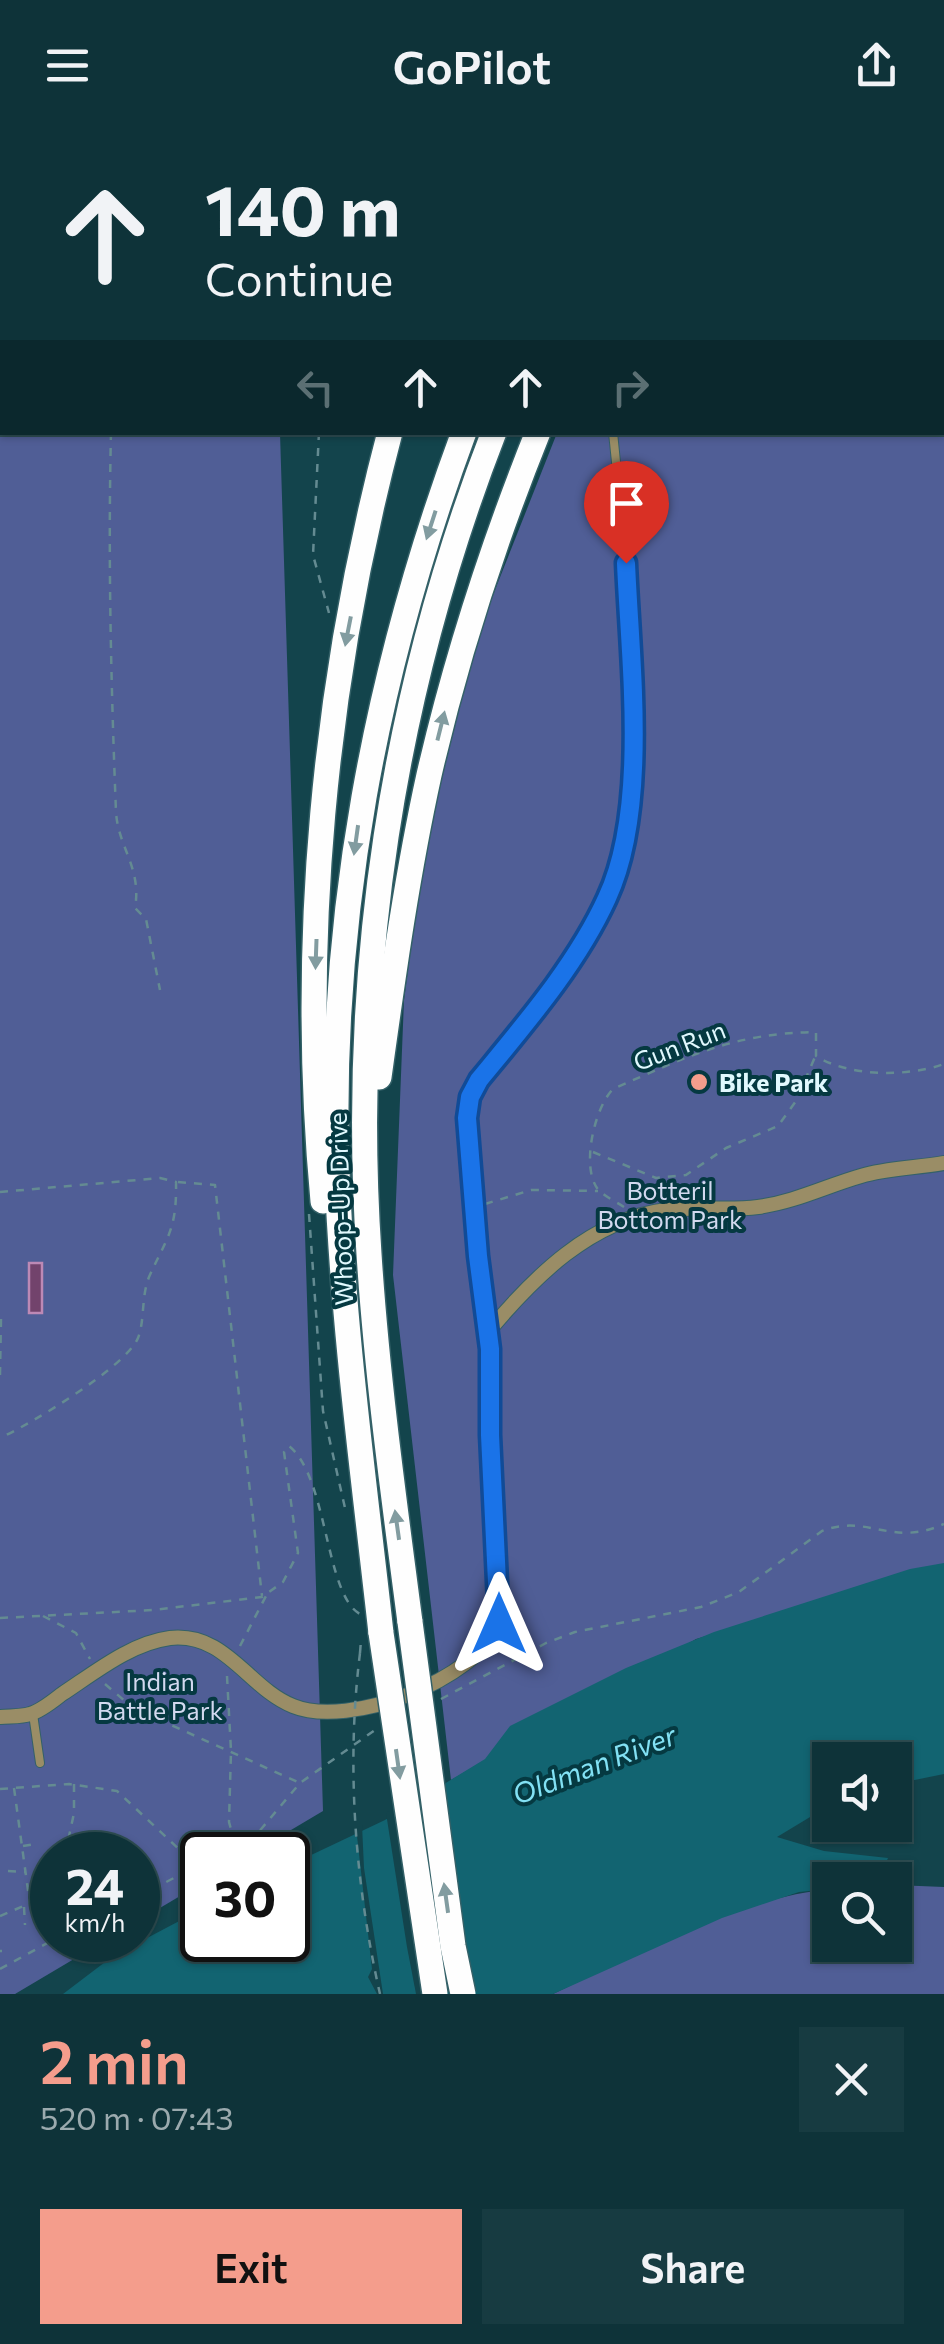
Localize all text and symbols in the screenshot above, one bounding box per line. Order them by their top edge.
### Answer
icon: menu [40,38,95,93]
text: GoPilot [393,38,551,93]
icon: share [849,38,904,93]
text: 140 m [205,165,401,250]
icon: ahead [40,170,170,300]
text: Continue [205,250,393,305]
icon: left [288,360,343,415]
icon: ahead [393,360,448,415]
icon: ahead [498,360,553,415]
icon: right [603,360,658,415]
pin [584,461,669,564]
icon: arrive [599,476,654,531]
one-way arrow [423,510,438,540]
one-way arrow [340,615,355,647]
one-way arrow [434,710,449,741]
one-way arrow [348,825,364,857]
one-way arrow [308,938,324,970]
street label: Gun Run [629,1014,729,1076]
place label: Bike Park [719,1067,829,1097]
marker: Bike Park [688,1071,710,1093]
street label: Whoop-Up Drive [322,1112,358,1306]
park label: Botteril Bottom Park [597,1175,743,1234]
one-way arrow [389,1509,405,1541]
position arrow [447,1572,551,1676]
park label: Indian Battle Park [97,1666,224,1725]
water label: Oldman River [507,1717,681,1811]
map controls [812,1742,912,1962]
button: sound [812,1742,912,1842]
one-way arrow [391,1749,407,1780]
speed limit sign: 30 [180,1832,310,1962]
text: 24 [66,1854,124,1915]
button: search [812,1862,912,1962]
one-way arrow [438,1882,454,1913]
text: km/h [65,1907,125,1937]
text: 2 min [40,2023,189,2096]
button: close [799,2027,904,2132]
text: 520 m · 07:43 [40,2097,233,2137]
button: Exit [40,2209,462,2324]
button: Share [482,2209,904,2324]

